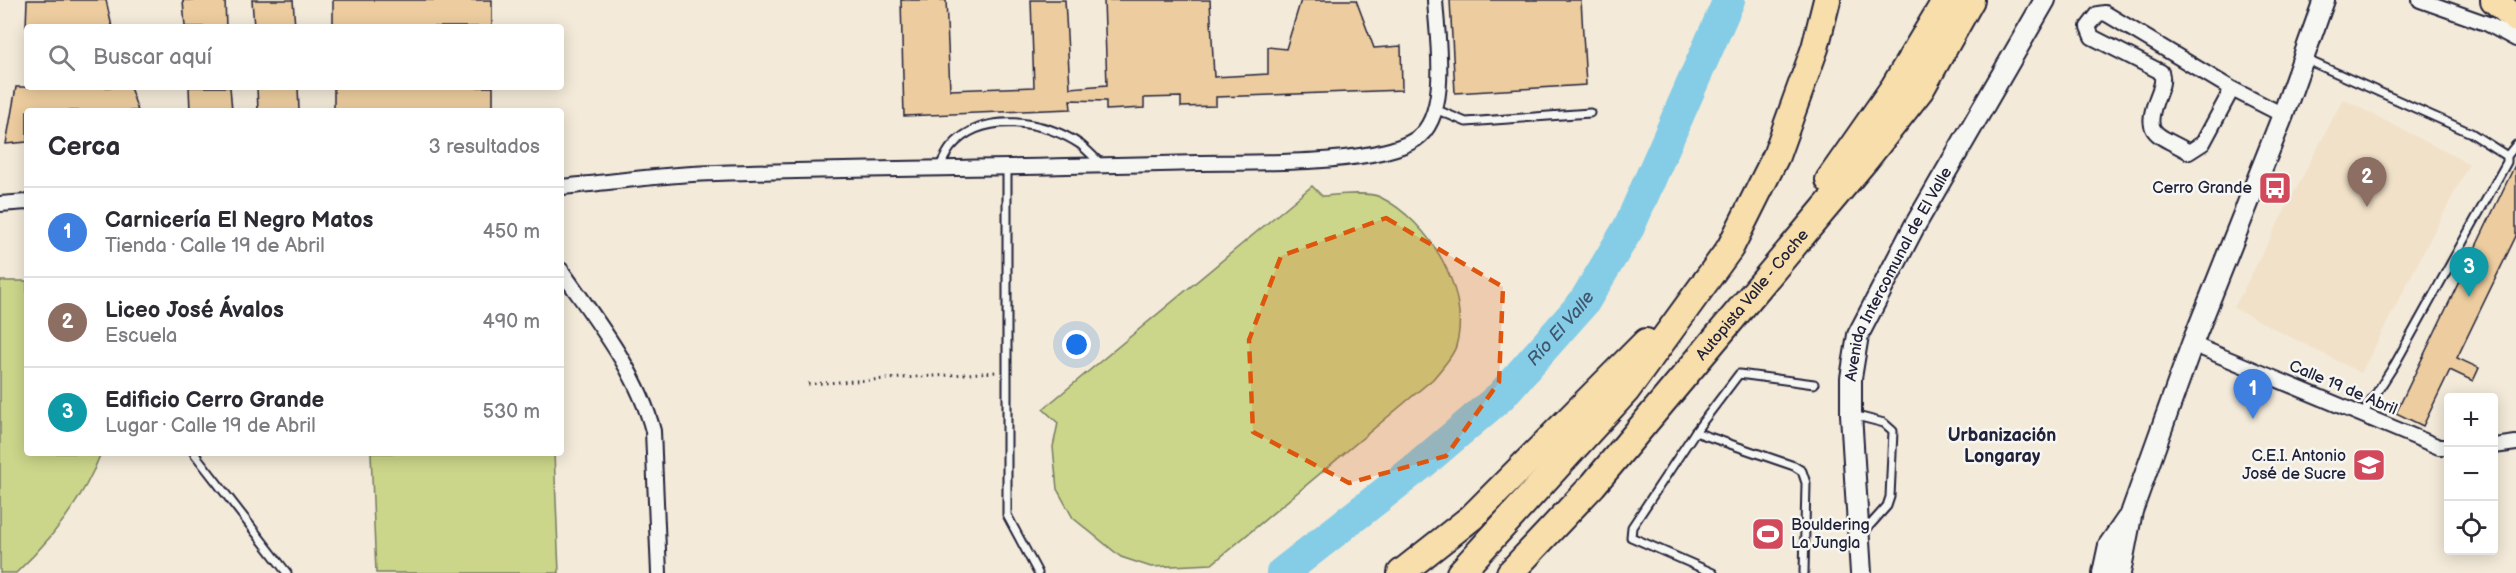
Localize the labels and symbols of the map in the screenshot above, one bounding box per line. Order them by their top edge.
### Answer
pin: 2 [2348,158,2386,207]
street label: Avenida Intercomunal de El Valle [1841,163,1956,383]
bus stop icon: Cerro Grande [2257,170,2293,206]
place label: Cerro Grande [2152,179,2253,198]
street label: Autopista Valle - Coche [1692,225,1813,364]
pin: 3 [2450,248,2488,297]
water label: Río El Valle [1523,287,1599,370]
your location [1062,330,1091,359]
street label: Calle 19 de Abril [2286,357,2400,419]
pin: 1 [2234,370,2272,419]
district label: Urbanización Longaray [1948,425,2056,467]
place label: C.E.I. Antonio José de Sucre [2242,447,2347,484]
school or university icon: C.E.I. Antonio José de Sucre [2351,447,2387,483]
sports icon: Bouldering La Jungla [1750,516,1786,552]
place label: Bouldering La Jungla [1791,516,1870,553]

